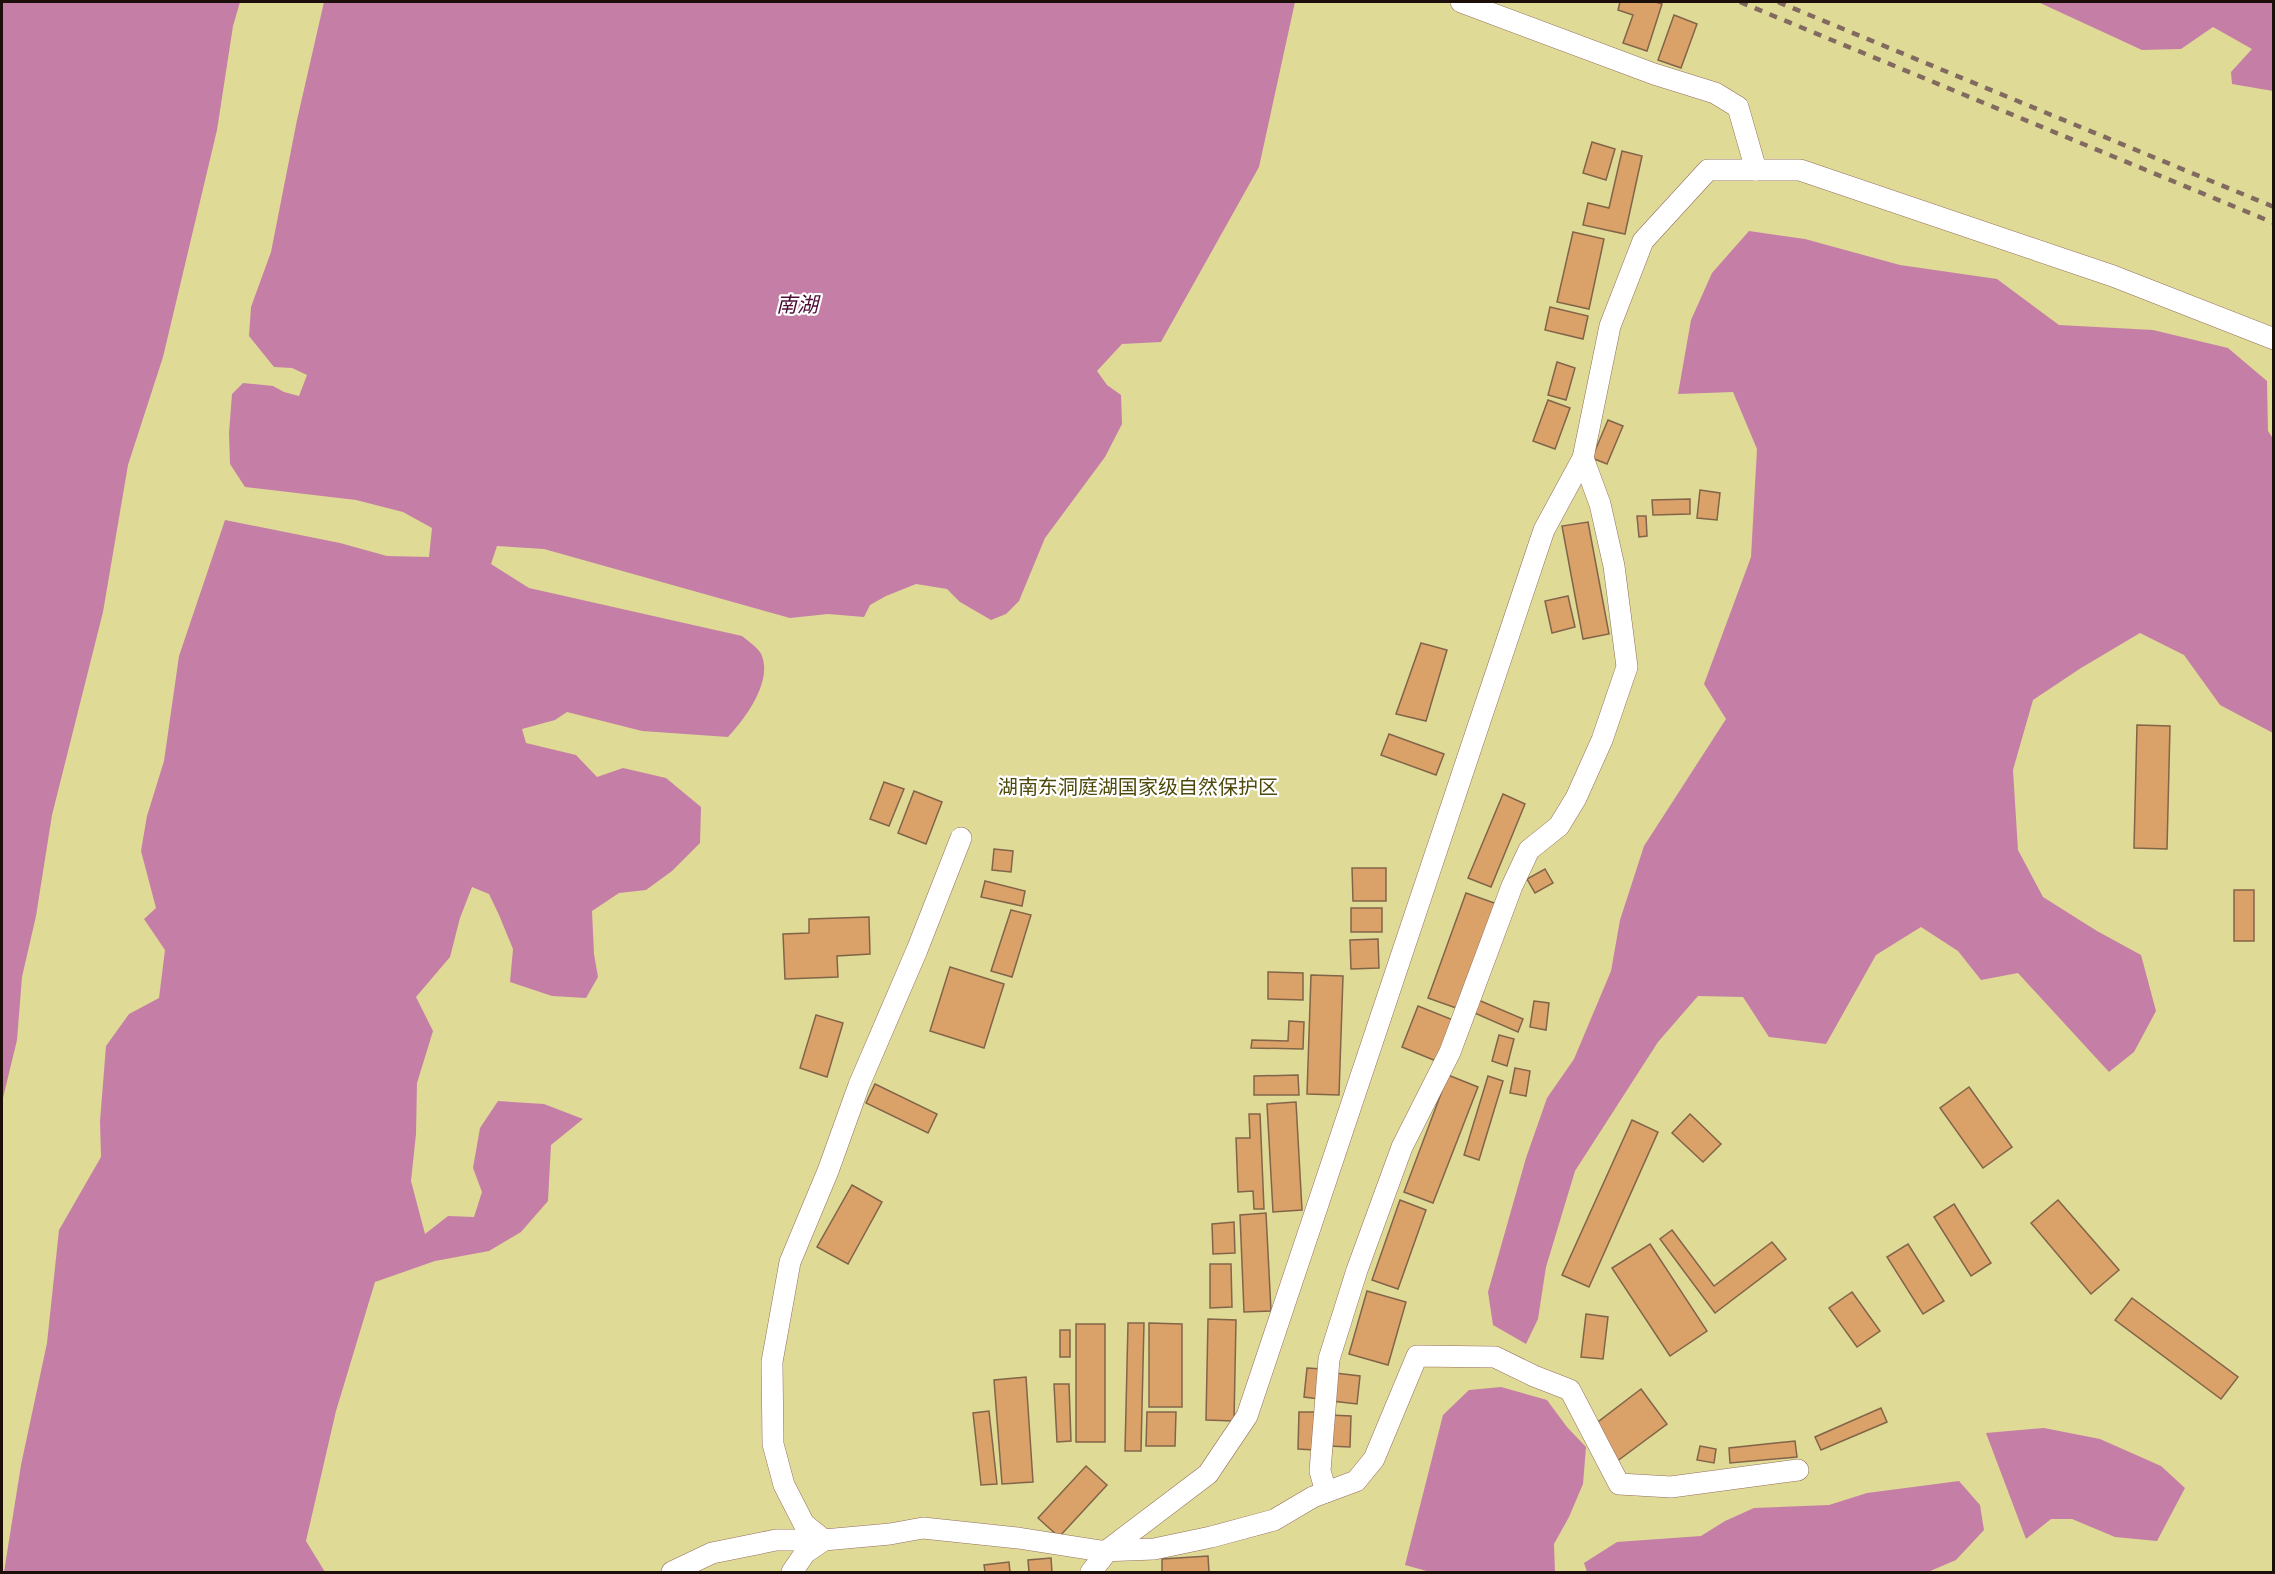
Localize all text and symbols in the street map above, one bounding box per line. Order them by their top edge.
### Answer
water label: 南湖 [776,290,821,320]
park label: 湖南东洞庭湖国家级自然保护区 [998,774,1278,802]

